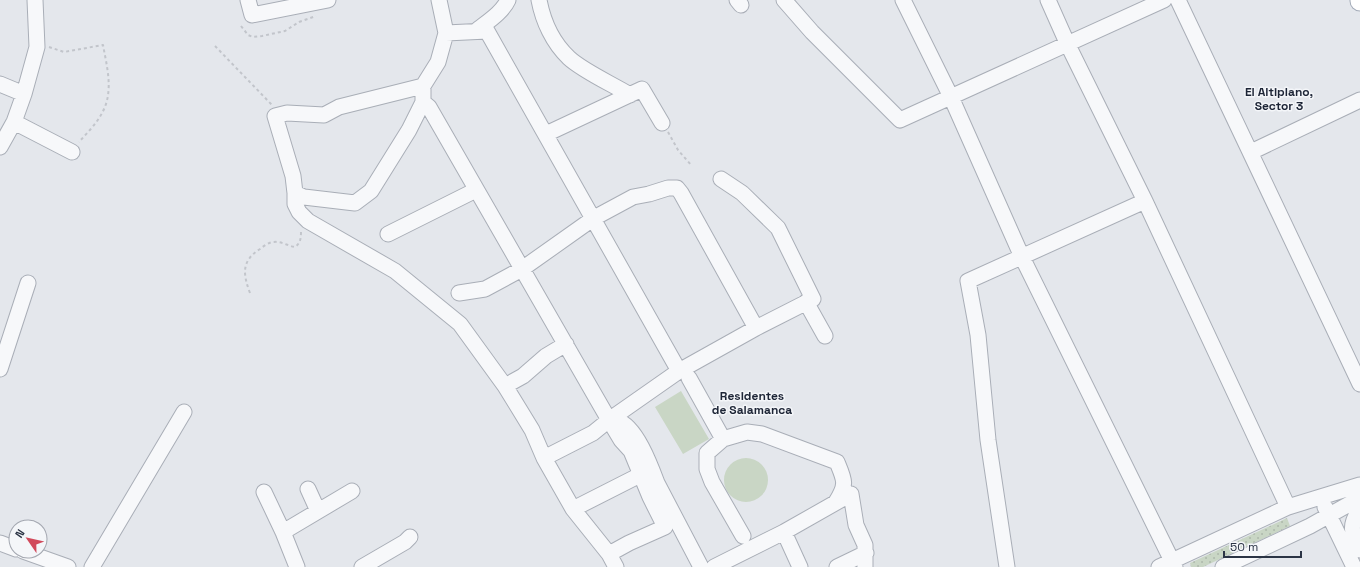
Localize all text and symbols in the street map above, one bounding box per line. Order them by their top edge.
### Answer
district label: El Altiplano, Sector 3 [1245,84,1313,114]
district label: Residentes de Salamanca [712,388,792,418]
north arrow [8,519,48,559]
text: N [12,526,28,540]
scale bar [1224,533,1301,559]
text: 50 m [1230,539,1258,555]

